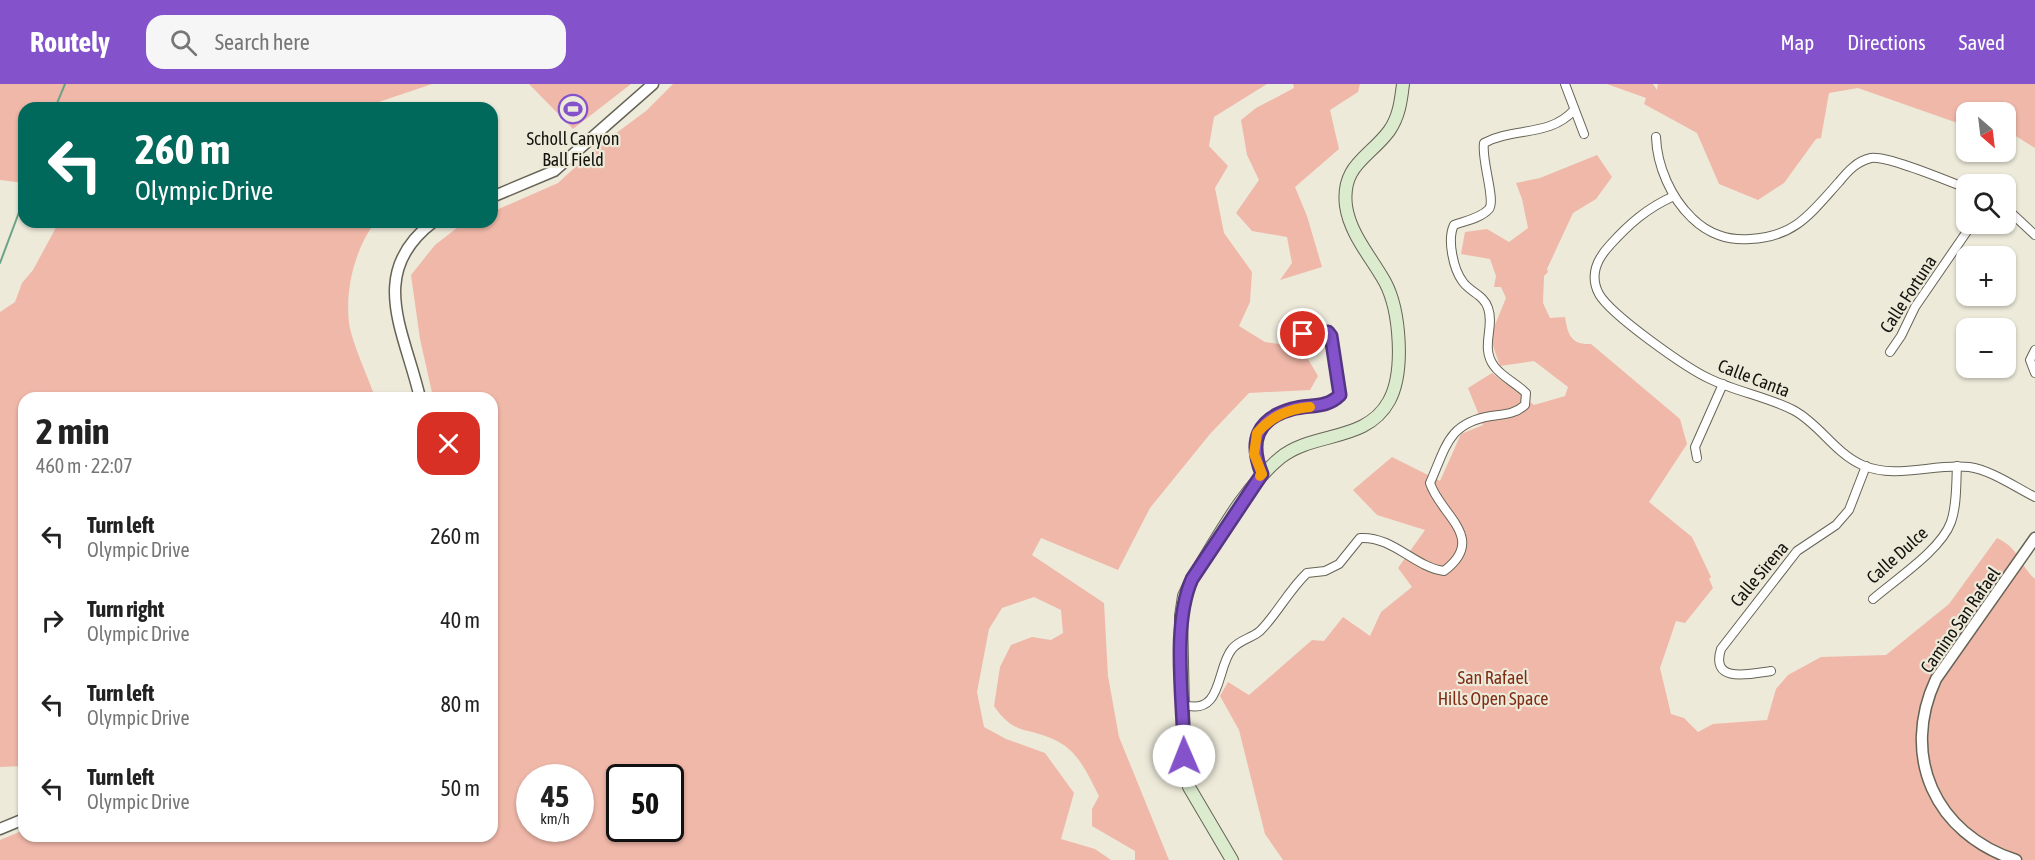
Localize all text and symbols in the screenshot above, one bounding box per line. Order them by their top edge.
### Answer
search box [146,15,566,69]
text: Routely [30,26,110,58]
icon: search [167,26,200,59]
text: Search here [215,29,310,55]
text: Map [1780,30,1814,54]
text: Directions [1847,30,1926,54]
text: Saved [1959,30,2005,54]
sports icon: Scholl Canyon Ball Field [557,93,589,125]
north arrow [1956,102,2016,162]
map controls [1956,102,2016,378]
text: 260 m [135,125,230,173]
icon: left [36,126,114,204]
place label: Scholl Canyon Ball Field [526,128,620,170]
button: search [1956,174,2016,234]
text: Olympic Drive [135,175,273,206]
button: + [1956,246,2016,306]
street label: Calle Fortuna [1875,251,1941,337]
pin [1277,308,1328,359]
icon: arrive [1286,317,1319,350]
button: − [1956,318,2016,378]
street label: Calle Canta [1715,355,1793,401]
text: 2 min [36,410,110,452]
button: close [417,412,480,475]
text: 460 m · 22:07 [36,454,133,477]
text: Turn left [87,512,154,538]
icon: left [36,520,69,553]
street label: Calle Dulce [1862,522,1932,588]
text: 260 m [430,523,480,549]
street label: Calle Sirena [1726,537,1792,611]
text: Olympic Drive [87,538,189,561]
street label: Camino San Rafael [1916,563,2004,677]
text: Turn right [87,596,164,622]
icon: right [36,604,69,637]
text: 40 m [440,607,480,633]
text: Olympic Drive [87,622,189,645]
park label: San Rafael Hills Open Space [1438,667,1548,709]
text: Turn left [87,680,154,706]
icon: left [36,688,69,721]
text: 80 m [440,691,480,717]
text: Olympic Drive [87,706,189,729]
position arrow [1152,724,1216,788]
text: Turn left [87,764,154,790]
speed limit sign: 50 [606,764,684,842]
icon: left [36,772,69,805]
text: 50 m [440,775,480,801]
text: 45 [541,779,569,813]
text: Olympic Drive [87,790,189,813]
text: km/h [540,810,570,827]

